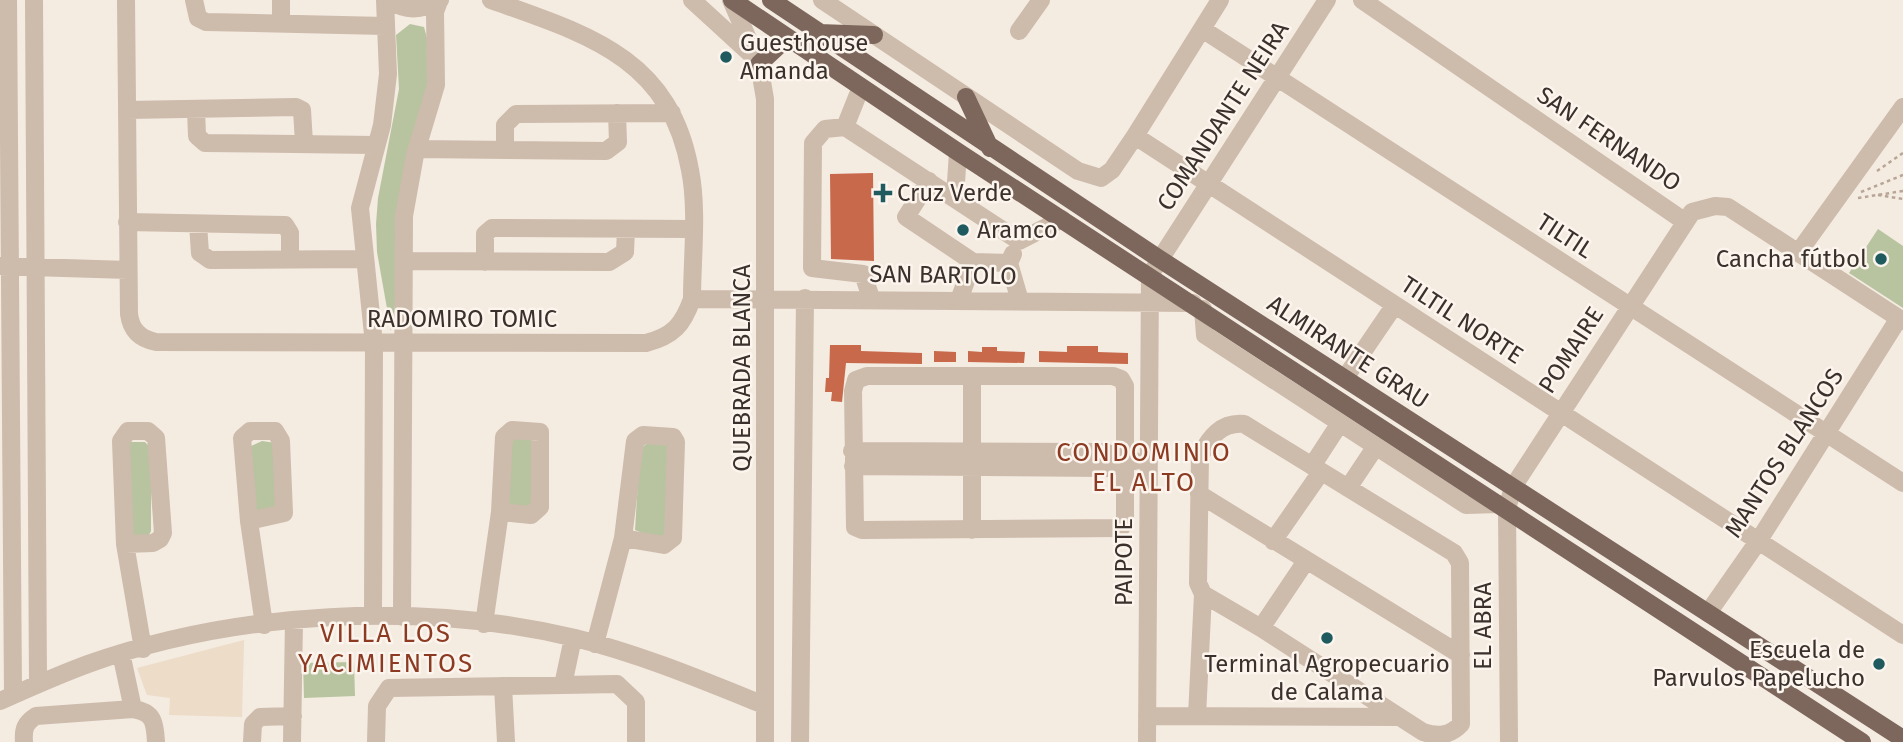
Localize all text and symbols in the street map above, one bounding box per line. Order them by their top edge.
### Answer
street label: COMANDANTE NEIRA [1151,16,1295,216]
place label: Guesthouse Amanda [740,29,868,85]
marker: Guesthouse Amanda [718,49,734,65]
street label: SAN FERNANDO [1532,81,1686,197]
place label: Cruz Verde [897,179,1012,207]
marker: Cruz Verde [875,185,891,201]
street label: TILTIL [1532,208,1598,264]
place label: Aramco [977,216,1058,244]
marker: Aramco [955,222,971,238]
place label: Cancha fútbol [1716,245,1867,273]
marker: Cancha fútbol [1873,251,1889,267]
street label: SAN BARTOLO [869,260,1017,290]
street label: QUEBRADA BLANCA [728,264,756,472]
street label: TILTIL NORTE [1396,270,1528,370]
street label: ALMIRANTE GRAU [1262,289,1434,415]
street label: POMAIRE [1533,302,1609,398]
street label: RADOMIRO TOMIC [367,305,557,333]
street label: MANTOS BLANCOS [1719,363,1849,543]
district label: CONDOMINIO EL ALTO [1056,437,1232,498]
street label: PAIPOTE [1110,518,1138,606]
street label: EL ABRA [1469,582,1497,670]
district label: VILLA LOS YACIMIENTOS [298,618,474,679]
marker: Terminal Agropecuario de Calama [1319,630,1335,646]
place label: Escuela de Parvulos Papelucho [1652,636,1865,692]
place label: Terminal Agropecuario de Calama [1204,650,1450,706]
marker: Escuela de Parvulos Papelucho [1871,656,1887,672]

